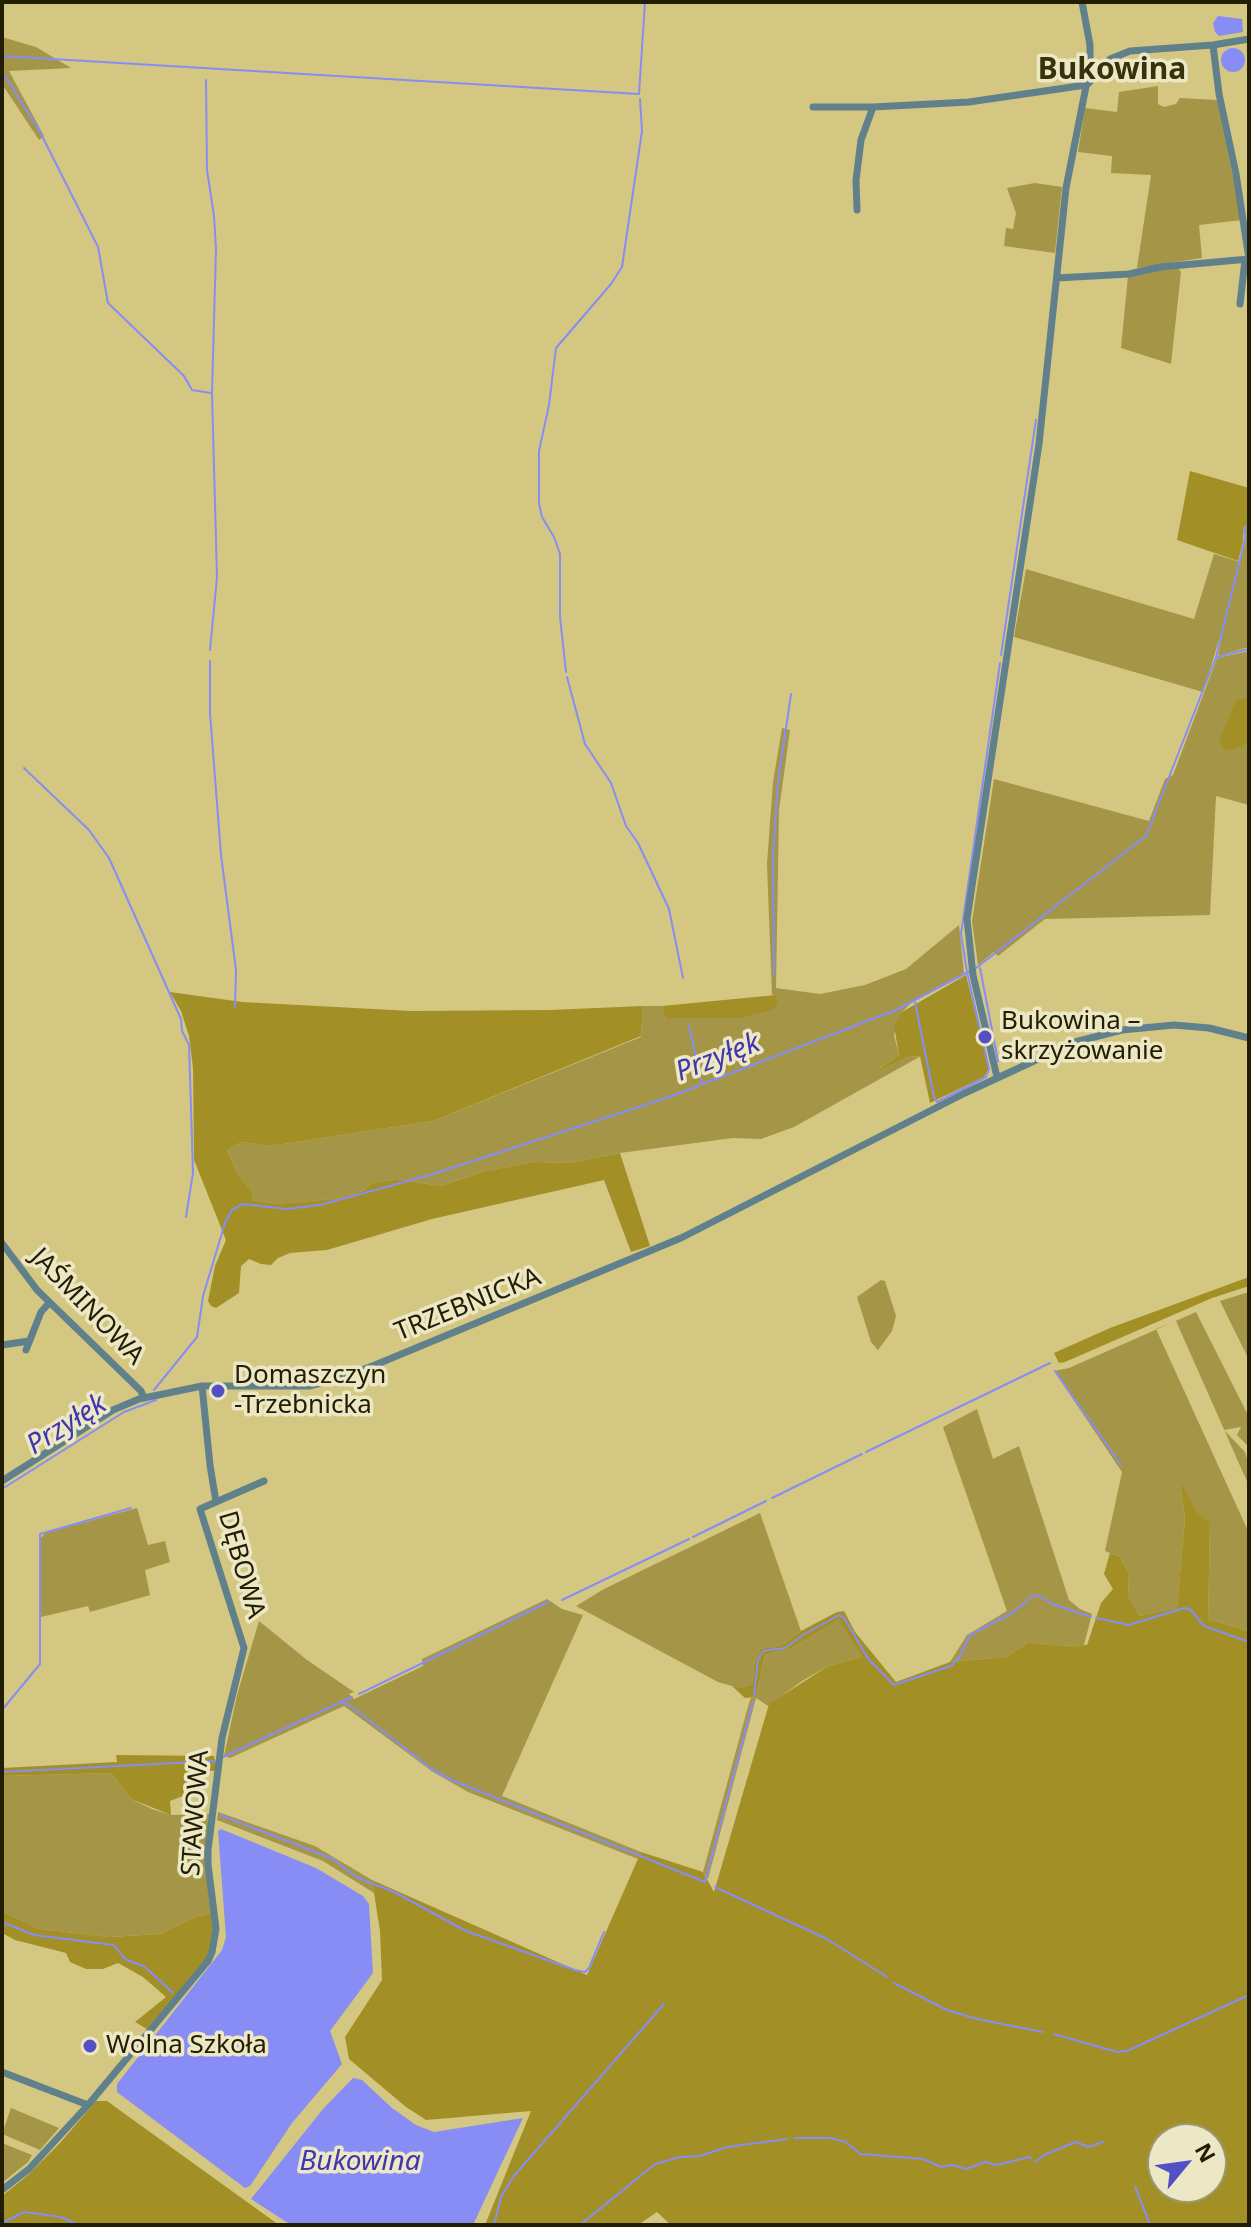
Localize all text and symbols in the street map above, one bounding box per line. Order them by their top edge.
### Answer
district label: Bukowina [1038,52,1186,88]
place label: Bukowina – skrzyżowanie [1001,1006,1163,1068]
water label: Przyłęk [671,1027,765,1089]
marker: Bukowina – skrzyżowanie [976,1028,994,1046]
street label: JAŚMINOWA [24,1242,150,1372]
street label: TRZEBNICKA [390,1262,546,1348]
place label: Domaszczyn -Trzebnicka [234,1360,386,1422]
marker: Domaszczyn -Trzebnicka [209,1382,227,1400]
water label: Przyłęk [21,1388,113,1462]
street label: DĘBOWA [211,1508,271,1622]
street label: STAWOWA [176,1749,216,1877]
place label: Wolna Szkoła [106,2030,267,2062]
marker: Wolna Szkoła [81,2037,99,2055]
north arrow [1147,2123,1227,2203]
text: N [1189,2137,1224,2167]
water label: Bukowina [299,2145,421,2179]

